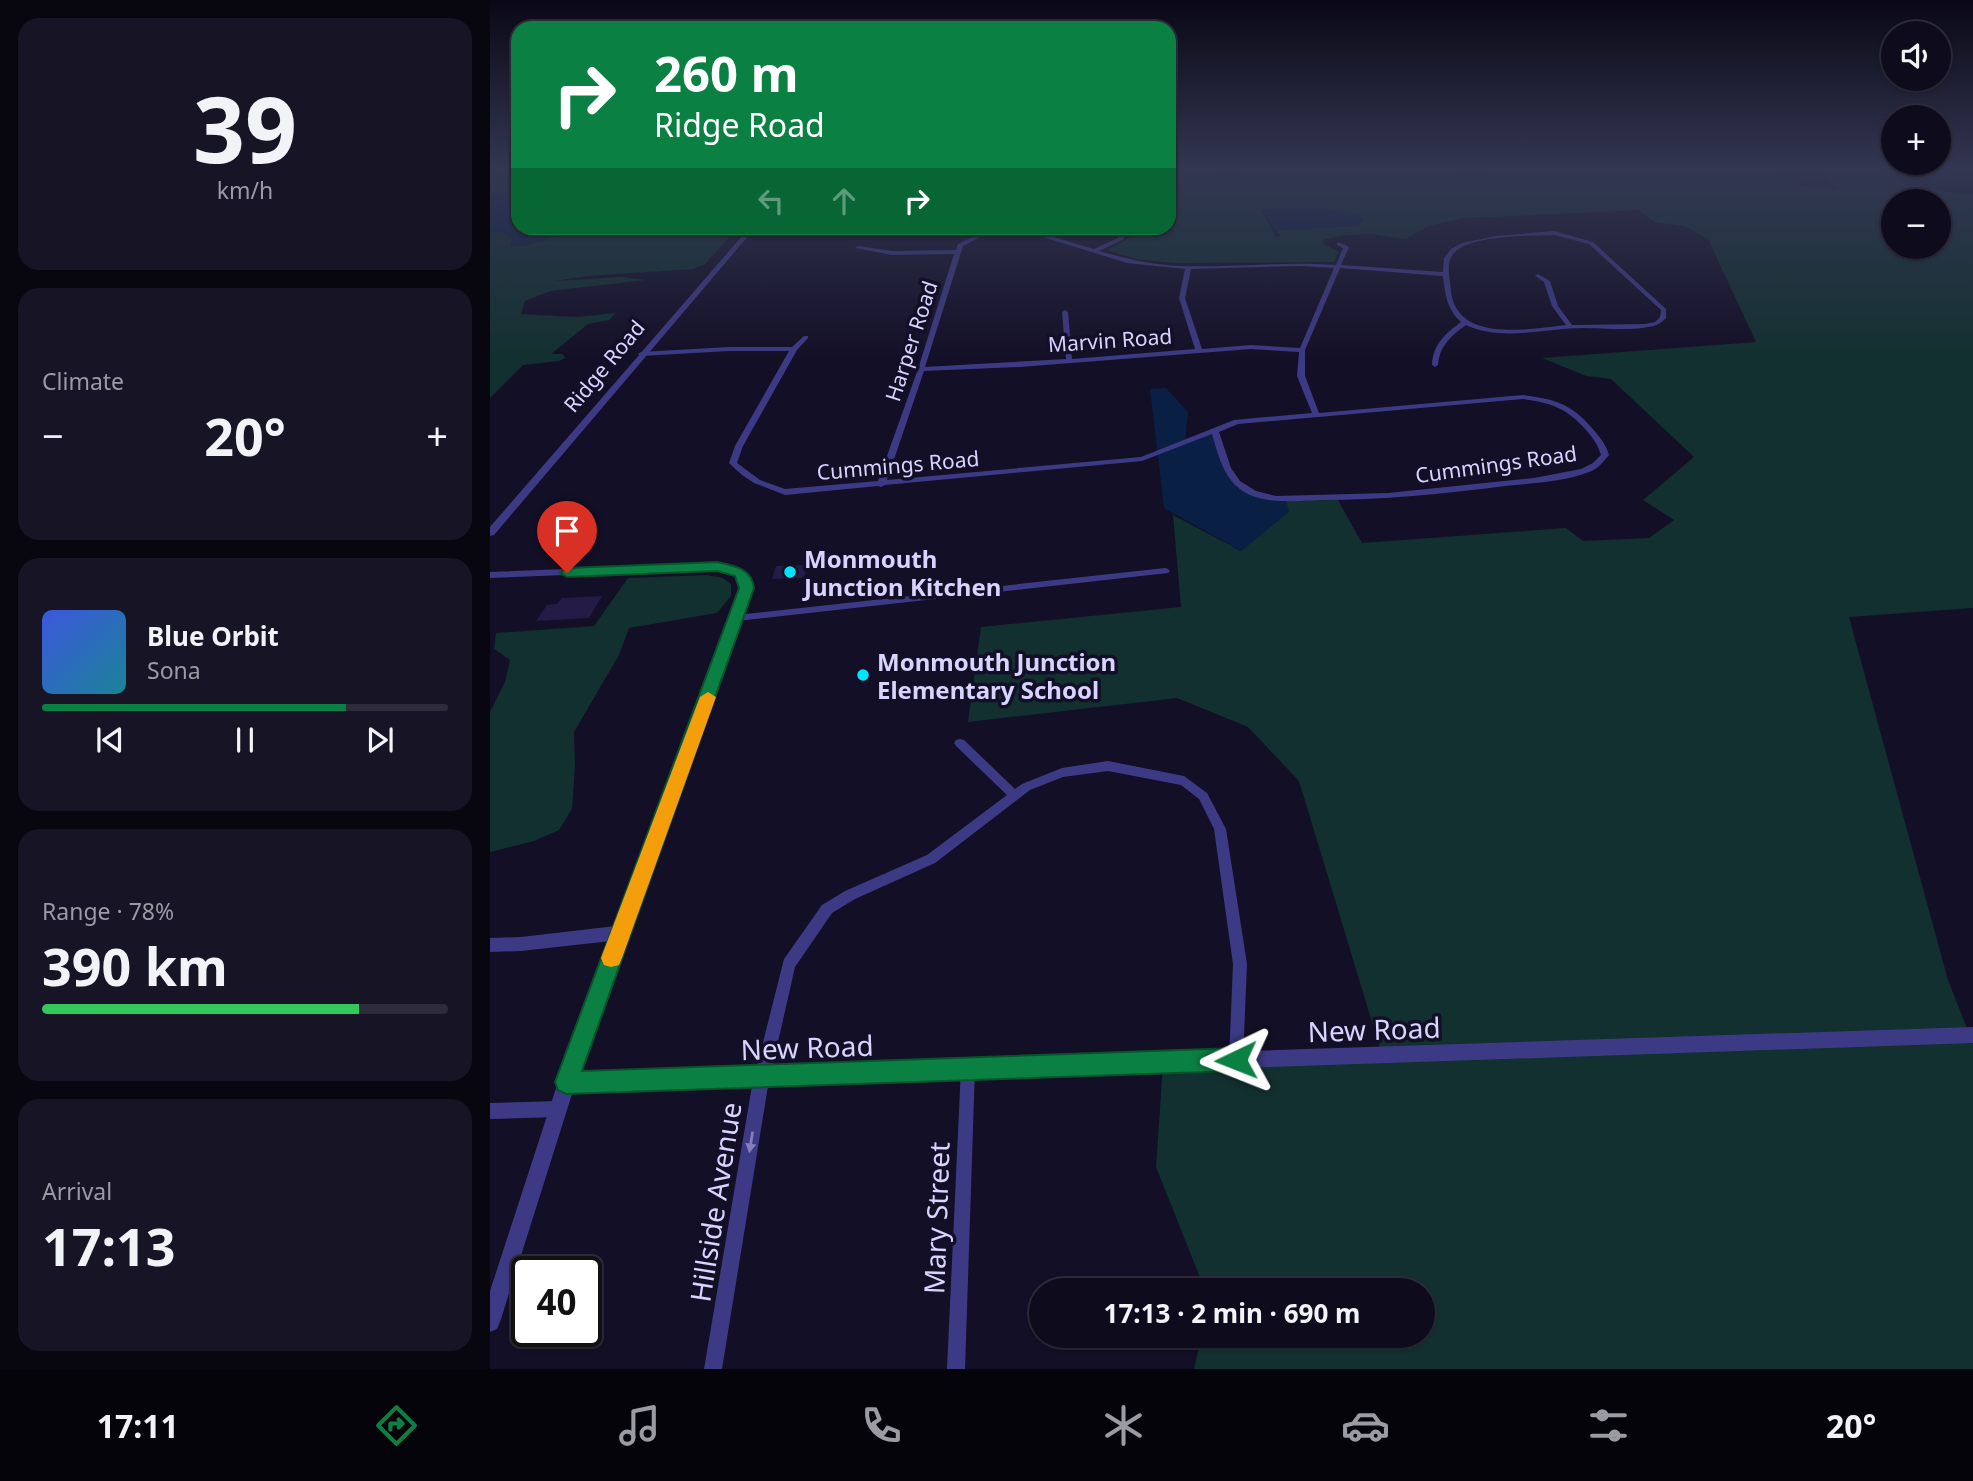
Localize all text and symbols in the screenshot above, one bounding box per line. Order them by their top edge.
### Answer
map controls [1881,21,1951,259]
button: sound [1881,21,1951,91]
text: 260 m [654,40,799,106]
icon: right [539,49,630,140]
text: 39 [193,66,297,190]
text: Ridge Road [654,103,825,146]
button: + [1881,105,1951,175]
text: km/h [217,174,273,206]
icon: left [752,182,790,220]
icon: ahead [825,182,863,220]
icon: right [898,182,936,220]
button: − [1881,189,1951,259]
street label: Harper Road [878,277,944,405]
street label: Ridge Road [557,314,651,418]
street label: Marvin Road [1047,322,1173,358]
text: Climate [42,365,124,397]
text: 20° [204,400,286,471]
text: − [42,409,64,461]
text: + [426,409,448,461]
street label: Cummings Road [1413,439,1579,489]
street label: Cummings Road [816,444,980,486]
pin [537,501,597,573]
icon: arrive [548,512,586,550]
place label: Monmouth Junction Kitchen [802,542,1001,603]
marker: Monmouth Junction Kitchen [782,564,798,580]
text: Blue Orbit [147,618,279,654]
place label: Monmouth Junction Elementary School [877,645,1116,706]
text: Sona [147,654,201,686]
marker: Monmouth Junction Elementary School [855,667,871,683]
icon: previous [91,721,129,759]
icon: pause [226,721,264,759]
icon: next [361,721,399,759]
text: Range · 78% [42,895,174,927]
text: 390 km [42,930,228,1001]
street label: New Road [1307,1008,1441,1050]
position arrow [1199,1023,1273,1097]
street label: New Road [740,1026,874,1068]
street label: Hillside Avenue [680,1099,750,1305]
one-way arrow [745,1132,756,1154]
street label: Mary Street [914,1141,958,1295]
text: Arrival [42,1175,112,1207]
text: 17:13 [42,1210,176,1281]
speed limit sign: 40 [511,1256,602,1347]
text: 17:13 · 2 min · 690 m [1104,1295,1360,1331]
icon: directions [372,1401,421,1450]
icon: music [615,1401,664,1450]
icon: phone [857,1401,906,1450]
icon: climate [1099,1401,1148,1450]
icon: car [1341,1401,1390,1450]
icon: filters [1584,1401,1633,1450]
text: 17:11 [97,1404,179,1447]
text: 20° [1826,1404,1876,1447]

